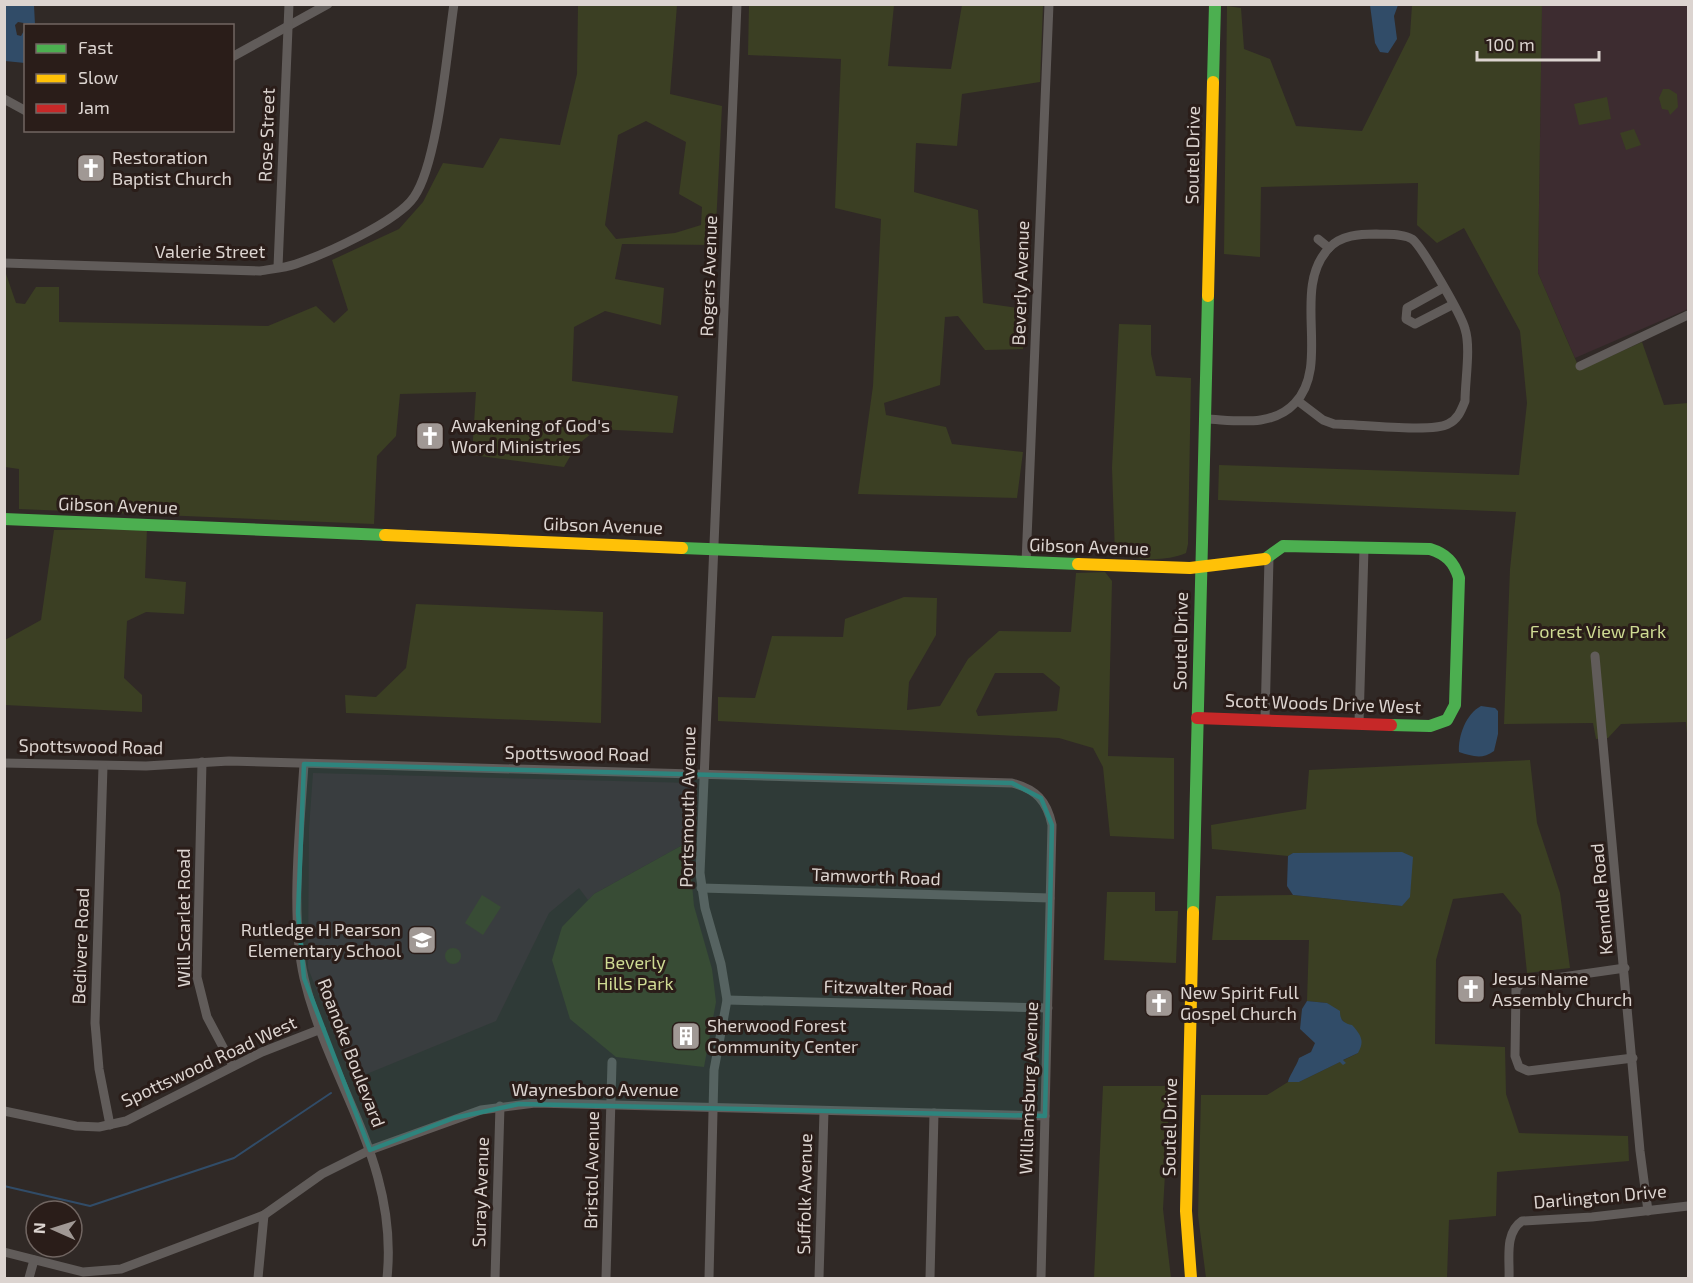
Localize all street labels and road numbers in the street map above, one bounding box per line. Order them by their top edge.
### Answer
street label: Rose Street [253,87,279,182]
street label: Soutel Drive [1180,105,1204,205]
street label: Rogers Avenue [695,215,721,337]
street label: Beverly Avenue [1007,220,1033,346]
street label: Valerie Street [155,240,266,262]
street label: Gibson Avenue [58,492,178,518]
street label: Gibson Avenue [543,512,663,538]
street label: Gibson Avenue [1029,533,1149,559]
street label: Soutel Drive [1168,591,1192,691]
street label: Scott Woods Drive West [1225,689,1422,717]
street label: Portsmouth Avenue [675,726,699,888]
street label: Spottswood Road [19,734,164,758]
street label: Spottswood Road [505,741,650,765]
street label: Kenndle Road [1585,842,1617,956]
street label: Will Scarlet Road [172,848,194,988]
street label: Tamworth Road [811,863,941,889]
street label: Bedivere Road [67,887,93,1005]
street label: Roanoke Boulevard [313,975,390,1130]
street label: Fitzwalter Road [823,975,953,999]
street label: Williamsburg Avenue [1014,1001,1042,1175]
street label: Spottswood Road West [117,1011,300,1111]
street label: Soutel Drive [1157,1077,1181,1177]
street label: Waynesboro Avenue [511,1078,679,1100]
street label: Bristol Avenue [579,1111,603,1229]
street label: Suffolk Avenue [792,1133,816,1255]
street label: Suray Avenue [467,1136,493,1248]
street label: Darlington Drive [1532,1179,1667,1213]

